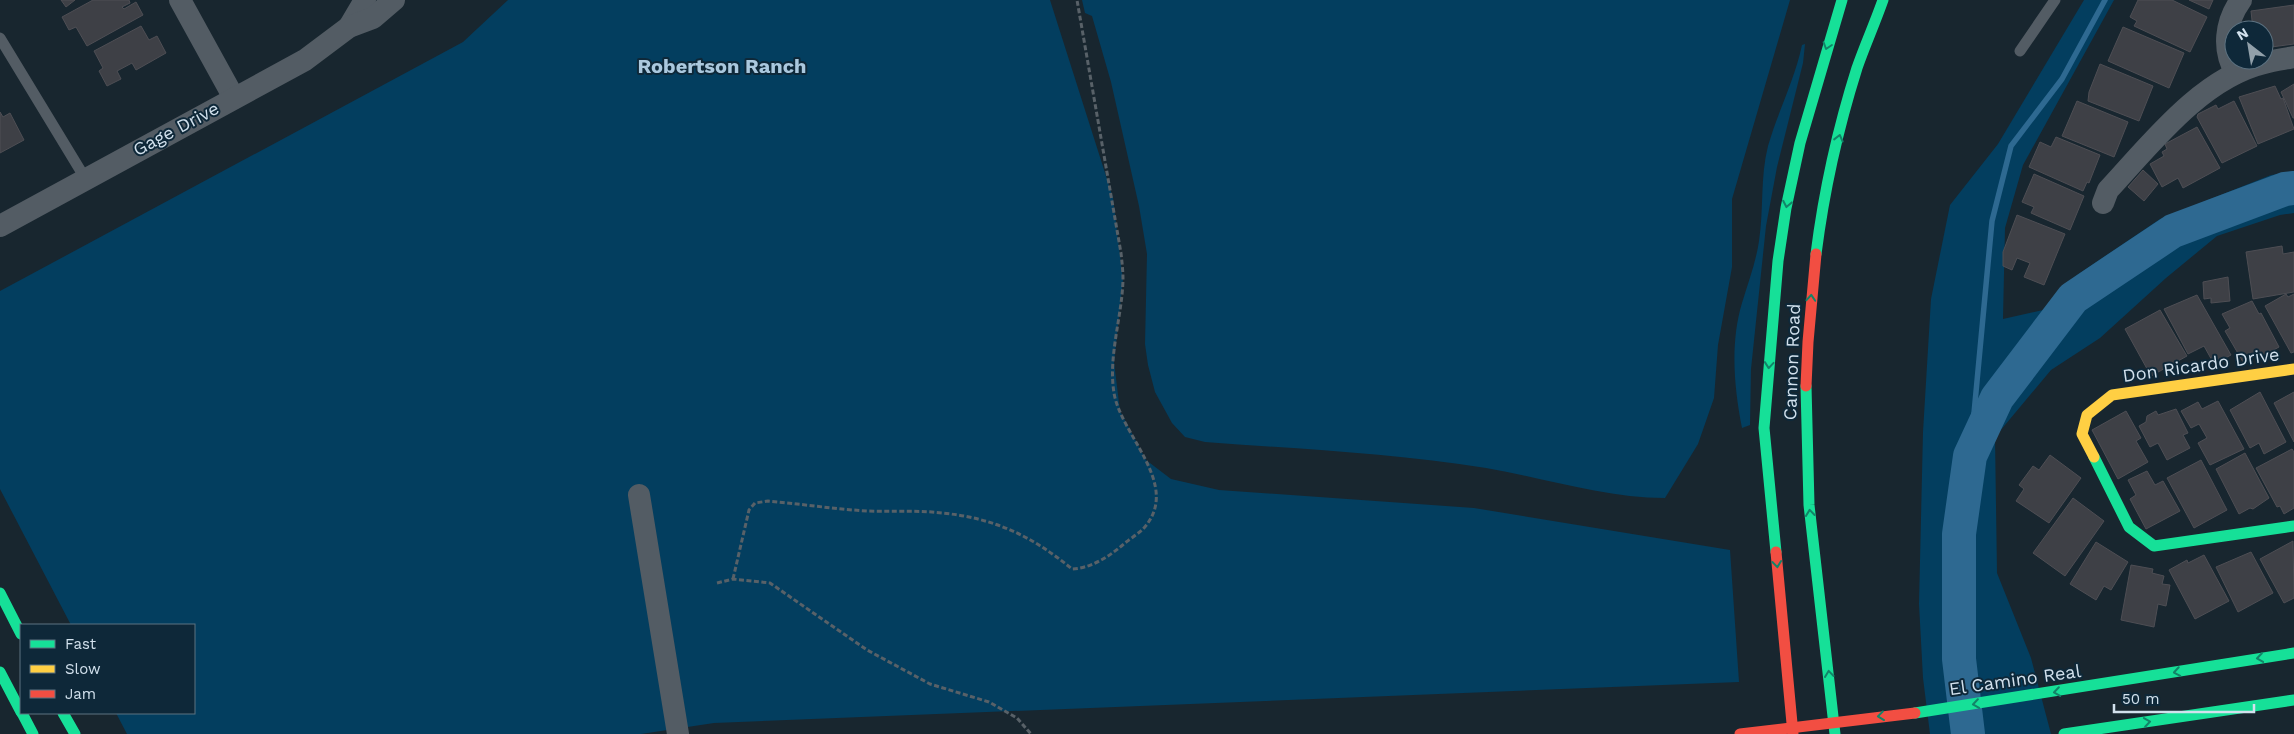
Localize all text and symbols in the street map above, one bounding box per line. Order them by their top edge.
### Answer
north arrow [2224,20,2274,70]
text: N [2234,24,2251,43]
one-way arrow [1823,42,1833,50]
district label: Robertson Ranch [637,54,807,78]
street label: Gage Drive [129,97,222,160]
one-way arrow [1833,133,1844,142]
one-way arrow [1782,199,1793,208]
one-way arrow [1805,293,1816,301]
street label: Cannon Road [1779,303,1804,421]
street label: Don Ricardo Drive [2121,343,2281,386]
one-way arrow [1764,361,1775,369]
one-way arrow [1805,508,1816,516]
one-way arrow [1771,560,1782,568]
legend [20,624,195,714]
text: Fast [65,635,97,653]
one-way arrow [2255,653,2264,663]
text: Slow [65,660,101,678]
street label: El Camino Real [1948,660,2083,699]
one-way arrow [2173,666,2182,676]
one-way arrow [1824,670,1835,678]
scale bar [2114,682,2254,714]
text: Jam [65,685,96,703]
one-way arrow [2052,686,2061,696]
text: 50 m [2122,690,2159,708]
one-way arrow [1972,698,1980,708]
one-way arrow [1877,710,1885,721]
one-way arrow [2144,717,2152,728]

